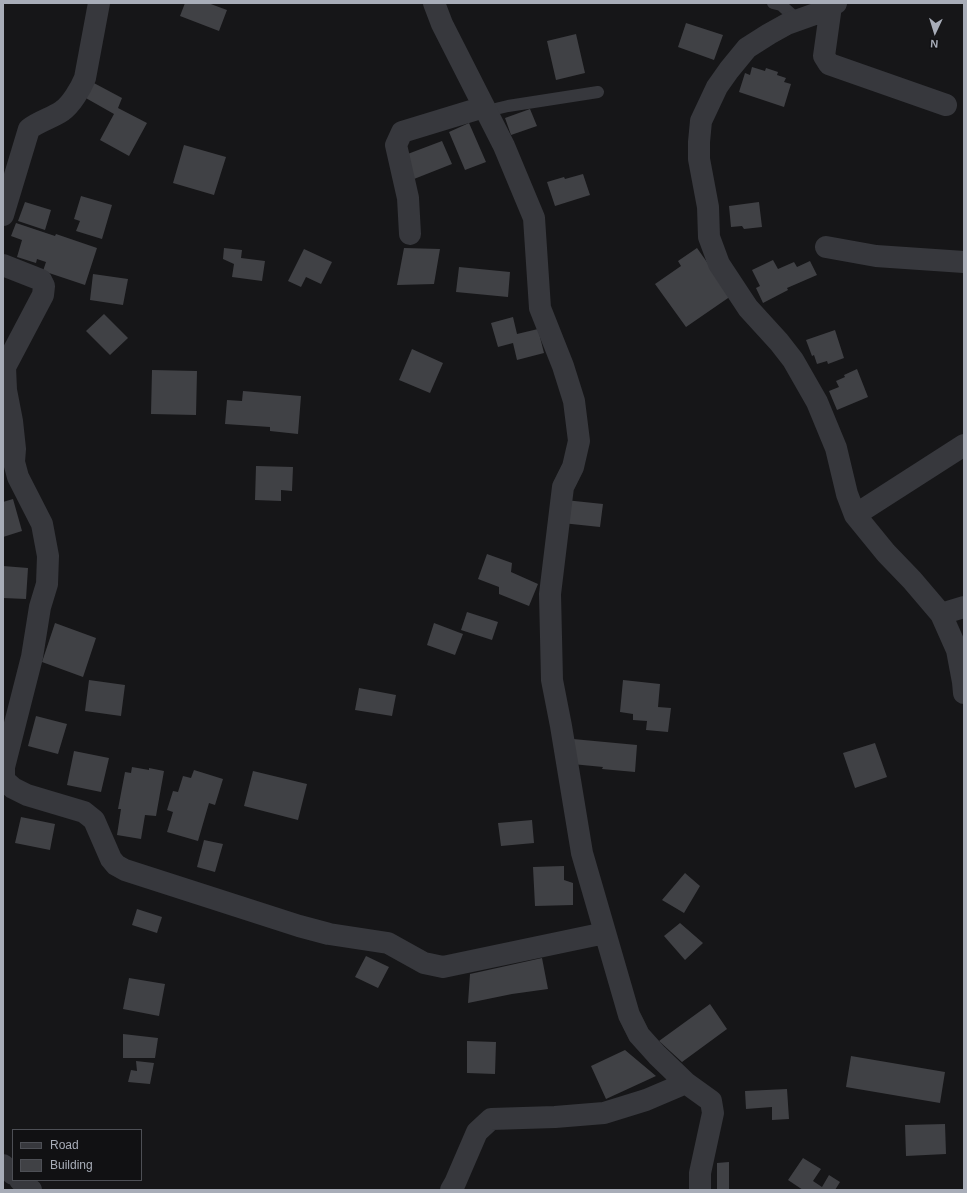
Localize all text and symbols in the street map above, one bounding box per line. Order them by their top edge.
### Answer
north arrow [915,12,955,52]
text: N [930,38,939,50]
legend [12,1129,142,1181]
text: Road [50,1138,79,1152]
text: Building [50,1158,93,1172]

